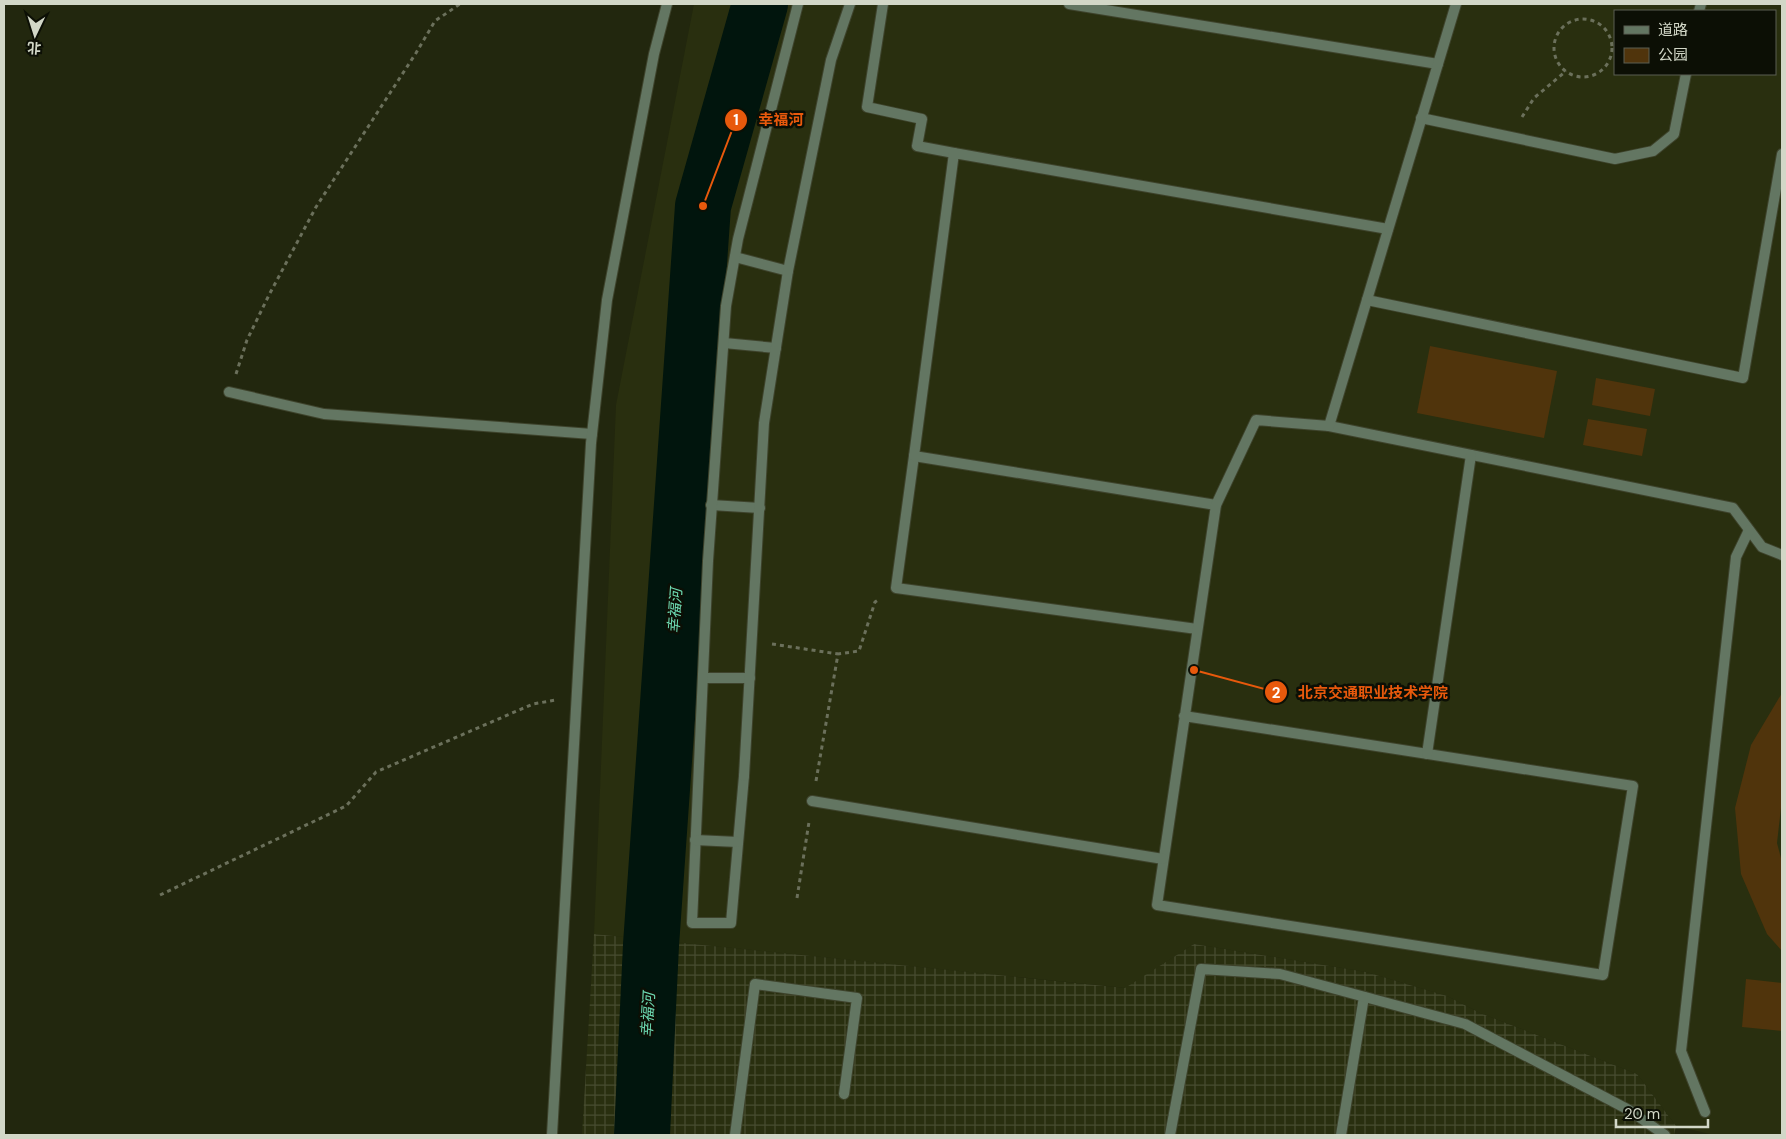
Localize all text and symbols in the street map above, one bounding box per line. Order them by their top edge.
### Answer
north arrow [10,10,60,60]
legend [1614,10,1776,75]
text: 道路 [1658,20,1688,40]
text: 北 [26,39,42,57]
text: 公园 [1658,45,1688,65]
callout: 幸福河 [723,105,813,135]
text: 1 [733,110,739,130]
text: 幸福河 [758,110,804,130]
water label: 幸福河 [663,585,687,634]
callout: 北京交通职业技术学院 [1263,677,1458,707]
text: 2 [1272,683,1281,703]
text: 北京交通职业技术学院 [1298,683,1448,703]
water label: 幸福河 [637,989,659,1038]
scale bar [1616,1096,1708,1128]
text: 20 m [1624,1104,1660,1124]

